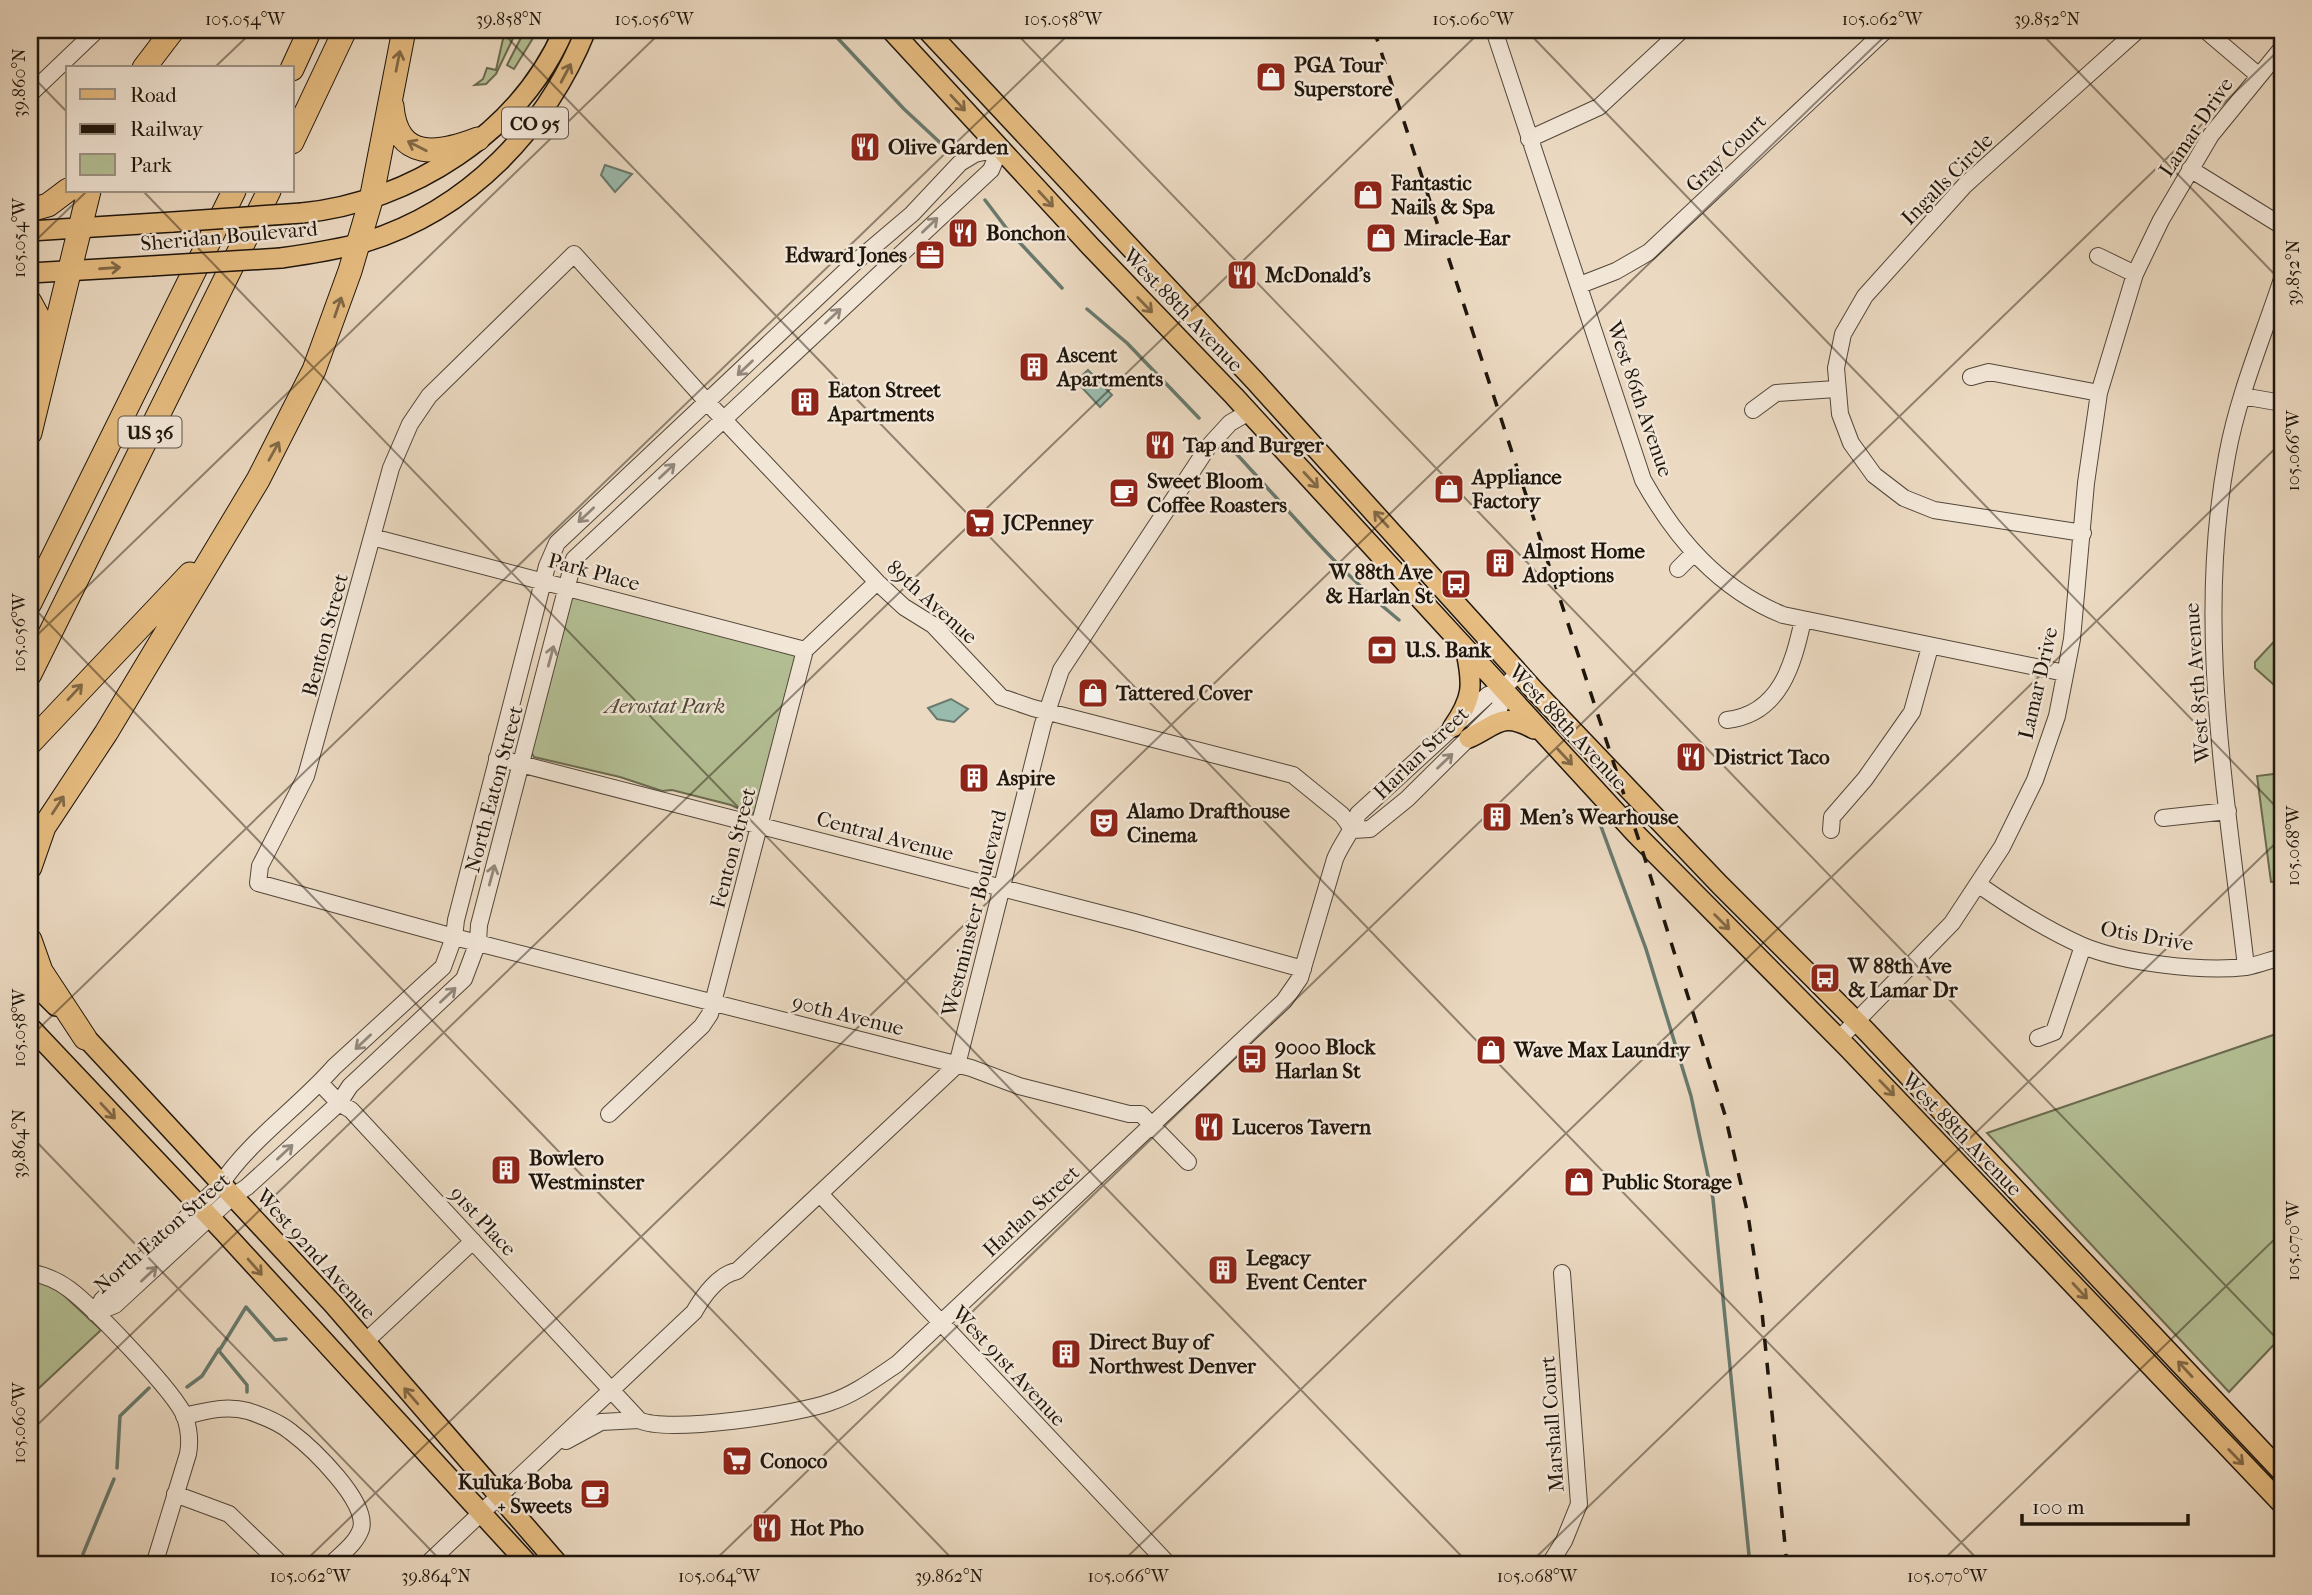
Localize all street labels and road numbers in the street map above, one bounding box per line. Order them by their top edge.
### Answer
street label: Lamar Drive [2154,73,2238,181]
road number: CO 95 [502,108,568,139]
street label: Gray Court [1681,109,1771,197]
street label: Ingalls Circle [1896,128,1998,230]
street label: Sheridan Boulevard [139,216,319,256]
street label: West 88th Avenue [1117,243,1248,377]
street label: West 86th Avenue [1602,317,1678,480]
road number: US 36 [118,416,182,448]
street label: Park Place [545,548,643,596]
street label: 89th Avenue [882,555,982,649]
street label: Benton Street [297,570,353,699]
street label: West 85th Avenue [2179,602,2215,765]
street label: Lamar Drive [2013,625,2063,741]
street label: West 88th Avenue [1503,659,1632,794]
street label: Harlan Street [1369,701,1474,804]
street label: North Eaton Street [460,703,528,875]
street label: Fenton Street [705,785,761,911]
street label: Central Avenue [814,806,956,866]
street label: Westminster Boulevard [937,807,1011,1020]
street label: Otis Drive [2099,916,2195,956]
street label: 90th Avenue [790,990,906,1040]
street label: West 88th Avenue [1896,1067,2027,1201]
street label: Harlan Street [978,1160,1084,1262]
street label: North Eaton Street [89,1167,235,1298]
street label: 91st Place [445,1181,521,1261]
street label: West 92nd Avenue [251,1183,381,1324]
street label: West 91st Avenue [947,1300,1071,1431]
street label: Marshall Court [1535,1355,1569,1493]

